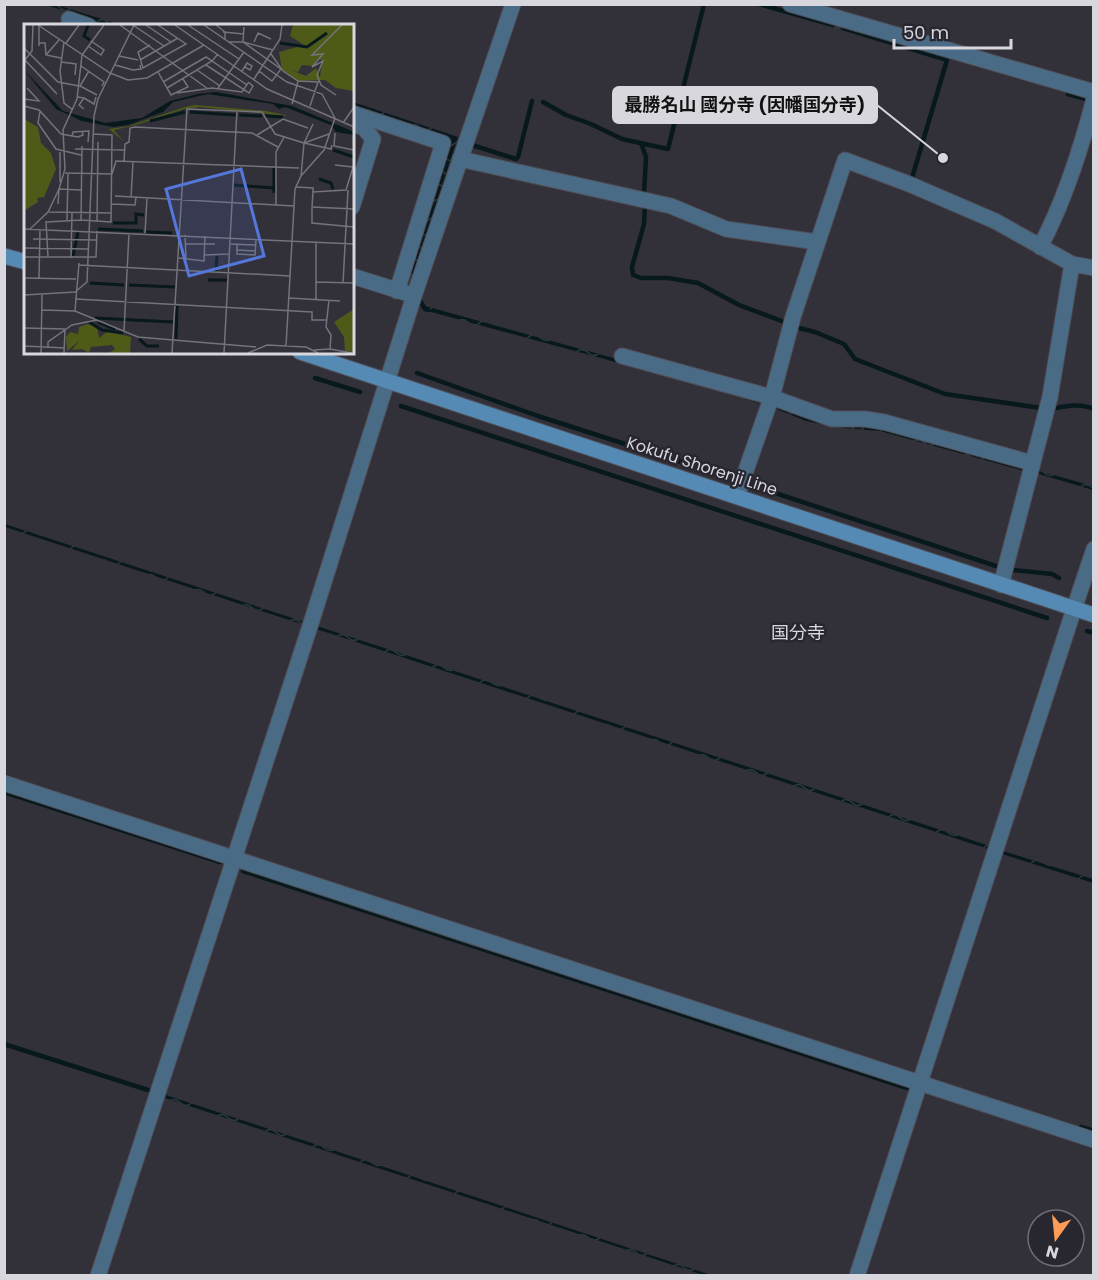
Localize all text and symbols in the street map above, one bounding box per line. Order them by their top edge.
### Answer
scale bar [894,12,1011,50]
text: 50 m [903,20,949,45]
inset map [24,24,354,354]
callout: 最勝名山 國分寺 (因幡国分寺) [613,87,877,123]
text: 最勝名山 國分寺 (因幡国分寺) [625,92,865,117]
street label: Kokufu Shorenji Line [624,431,780,501]
district label: 国分寺 [771,620,825,645]
north arrow [1026,1208,1086,1268]
text: N [1043,1239,1061,1265]

